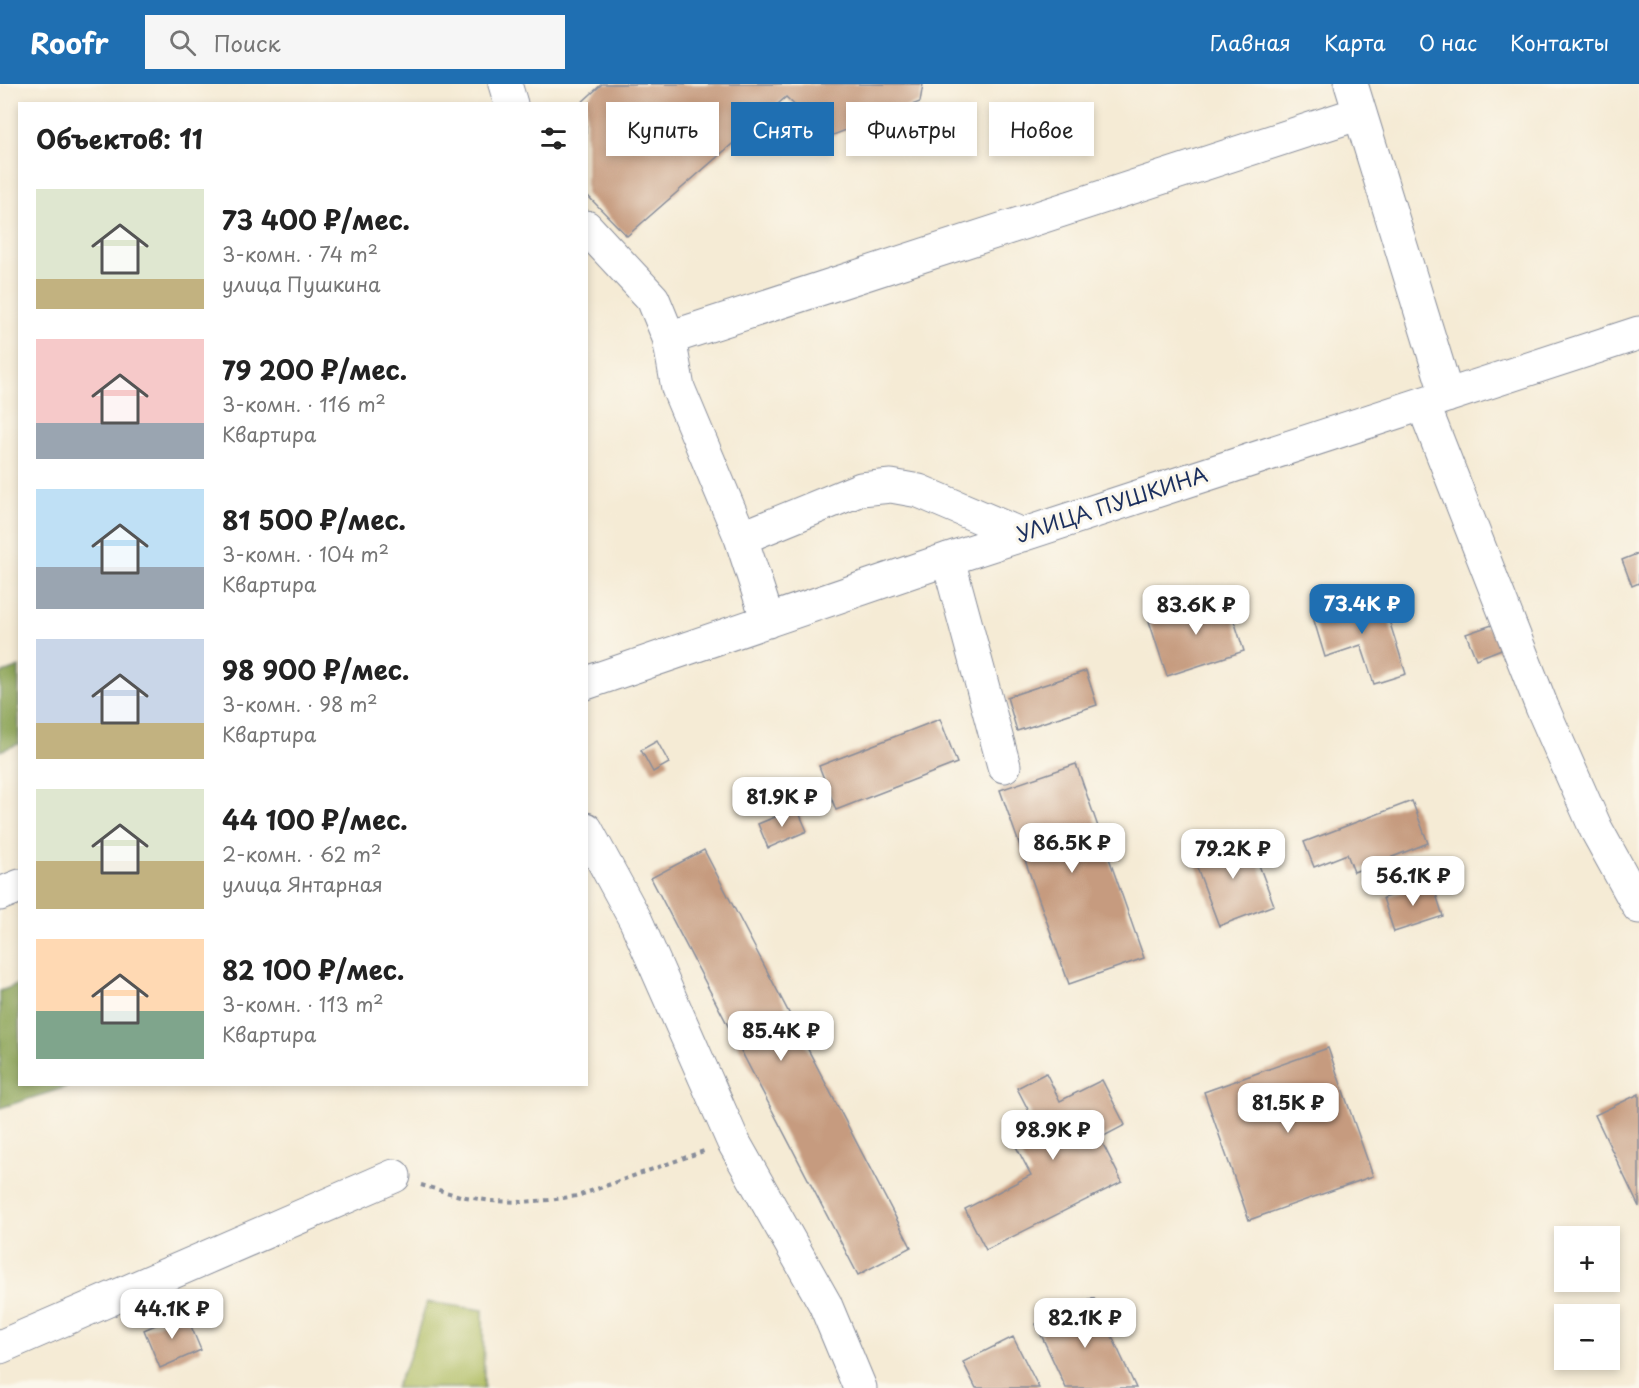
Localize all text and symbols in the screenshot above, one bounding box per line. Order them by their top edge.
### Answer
search box [145,15,565,69]
text: Roofr [30,21,109,64]
icon: search [166,26,199,59]
text: Поиск [214,26,281,59]
text: Главная [1210,26,1291,58]
text: Карта [1324,26,1386,58]
text: О нас [1419,26,1477,58]
text: Контакты [1510,26,1609,58]
chip: Купить [606,102,719,156]
chip: Снять [731,102,834,156]
chip: Фильтры [846,102,977,156]
chip: Новое [989,102,1094,156]
text: Объектов: 11 [36,119,203,158]
icon: filters [537,122,570,155]
text: 73 400 ₽/мес. [222,200,410,239]
icon: home [84,213,156,285]
text: 3-комн. · 74 m² [222,239,378,269]
text: улица Пушкина [222,269,381,299]
text: 79 200 ₽/мес. [222,350,407,389]
icon: home [84,363,156,435]
text: 3-комн. · 116 m² [222,389,386,419]
text: Квартира [222,419,316,449]
street label: УЛИЦА ПУШКИНА [1011,457,1211,549]
text: 81 500 ₽/мес. [222,500,406,539]
icon: home [84,513,156,585]
text: 3-комн. · 104 m² [222,539,389,569]
text: Квартира [222,569,316,599]
pin: 73.4K ₽ [1307,584,1417,635]
pin: 83.6K ₽ [1141,585,1251,636]
text: 73.4K ₽ [1324,588,1400,618]
text: 83.6K ₽ [1157,589,1236,619]
text: 98 900 ₽/мес. [222,650,409,689]
icon: home [84,663,156,735]
text: 3-комн. · 98 m² [222,689,378,719]
text: Квартира [222,719,316,749]
pin: 81.9K ₽ [727,777,837,828]
text: 81.9K ₽ [746,781,818,811]
text: 44 100 ₽/мес. [222,800,408,839]
icon: home [84,813,156,885]
pin: 86.5K ₽ [1017,823,1127,874]
text: 86.5K ₽ [1033,827,1111,857]
pin: 79.2K ₽ [1178,829,1288,880]
text: 79.2K ₽ [1195,833,1271,863]
text: 2-комн. · 62 m² [222,839,381,869]
pin: 56.1K ₽ [1358,856,1468,907]
text: 56.1K ₽ [1375,860,1451,890]
text: улица Янтарная [222,869,383,899]
text: 82 100 ₽/мес. [222,950,404,989]
icon: home [84,963,156,1035]
text: 3-комн. · 113 m² [222,989,384,1019]
pin: 85.4K ₽ [726,1011,836,1062]
text: 85.4K ₽ [742,1015,820,1045]
text: Квартира [222,1019,316,1049]
pin: 81.5K ₽ [1233,1083,1343,1134]
text: 81.5K ₽ [1252,1087,1324,1117]
pin: 98.9K ₽ [998,1110,1108,1161]
text: 98.9K ₽ [1015,1114,1091,1144]
map controls [1554,1226,1620,1370]
button: + [1554,1226,1620,1292]
pin: 44.1K ₽ [117,1289,227,1340]
text: 44.1K ₽ [134,1293,210,1323]
pin: 82.1K ₽ [1030,1298,1140,1349]
text: 82.1K ₽ [1048,1302,1122,1332]
button: − [1554,1304,1620,1370]

